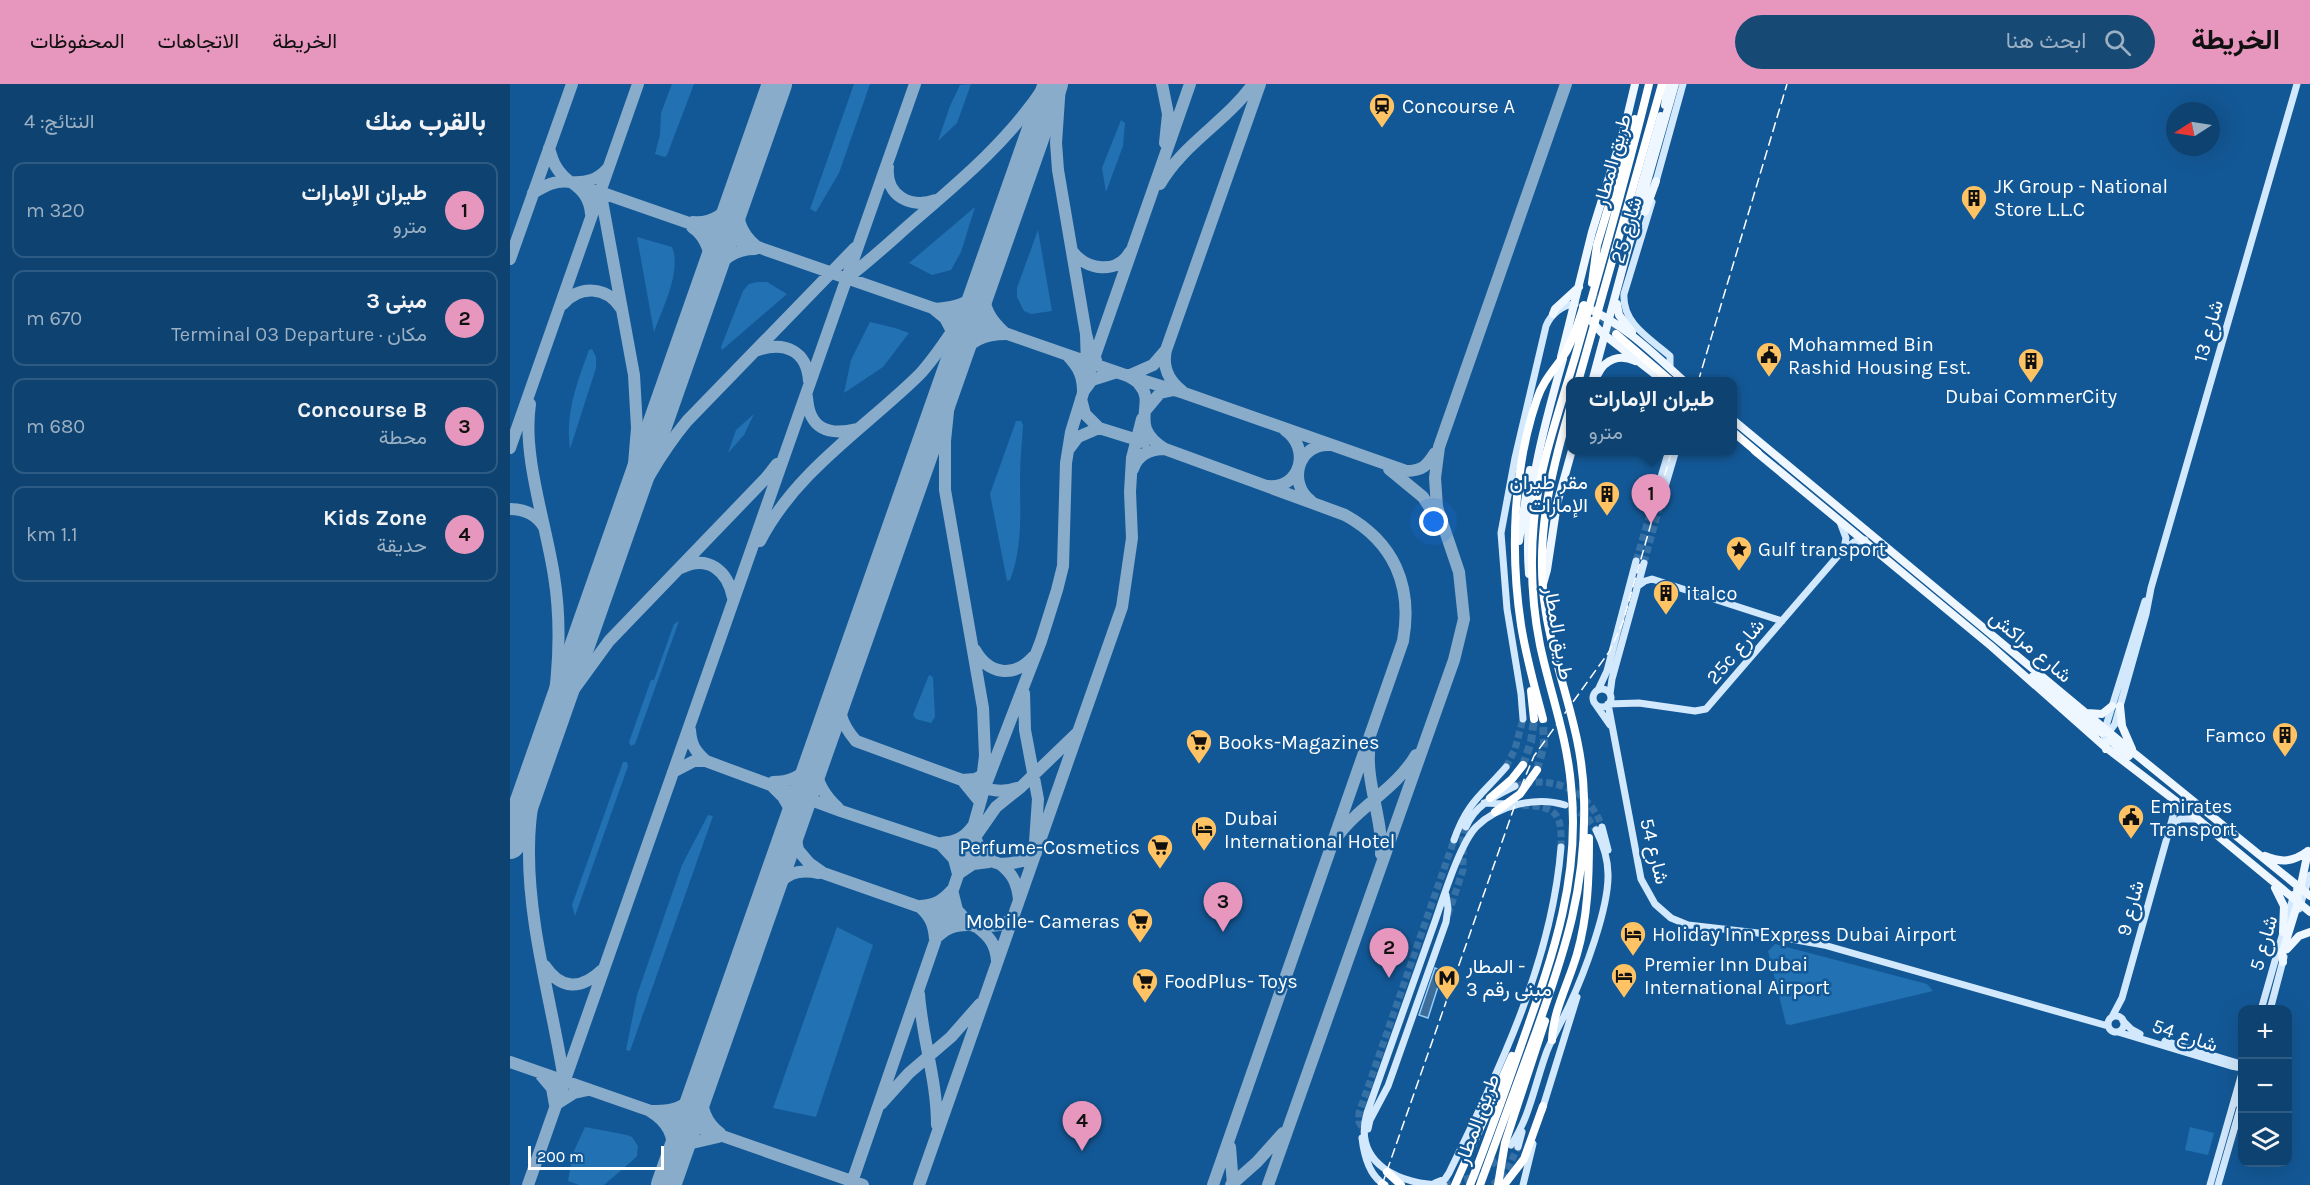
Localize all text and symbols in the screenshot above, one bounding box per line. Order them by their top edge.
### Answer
search box [1735,15,2155,69]
text: الخريطة [2191,23,2280,56]
icon: search [2101,26,2134,59]
text: ابحث هنا [2006,28,2086,54]
text: المحفوظات [30,29,125,53]
text: الاتجاهات [158,29,239,53]
text: الخريطة [272,29,337,53]
station icon: Concourse A [1367,91,1397,129]
place label: Concourse A [1402,95,1515,118]
north arrow [2166,102,2220,156]
text: بالقرب منك [365,106,486,137]
text: النتائج: 4 [24,110,94,133]
street label: طريق المطار [1589,111,1637,210]
place label: JK Group - National Store L.L.C [1994,175,2168,221]
text: طيران الإمارات [301,180,427,206]
building icon: JK Group - National Store L.L.C [1959,183,1989,221]
street label: شارع 25 [1606,194,1649,266]
text: 320 m [26,199,85,222]
text: 1 [461,199,468,222]
text: مترو [393,215,427,238]
text: مبنى 3 [366,288,427,314]
street label: شارع 13 [2189,297,2230,365]
text: 670 m [26,307,82,330]
text: 2 [458,307,471,330]
text: مكان · Terminal 03 Departure [171,323,427,346]
place label: Mohammed Bin Rashid Housing Est. [1788,333,1970,379]
public building icon: Mohammed Bin Rashid Housing Est. [1754,340,1784,378]
building icon: Dubai CommerCity [2016,346,2046,384]
popup [1566,377,1737,455]
place label: Dubai CommerCity [1945,385,2117,408]
text: طيران الإمارات [1589,386,1714,412]
text: Concourse B [297,397,427,423]
text: 680 m [26,415,85,438]
text: 3 [458,415,471,438]
text: مترو [1589,421,1623,444]
text: محطة [379,426,427,449]
place label: مقر طيران الإمارات [1509,471,1588,518]
pin: 1 [1632,474,1670,524]
building icon: مقر طيران الإمارات [1592,479,1622,517]
text: Kids Zone [323,505,427,531]
your location [1419,507,1448,536]
text: 1.1 km [26,523,78,546]
text: 4 [459,523,470,546]
text: حديقة [376,534,427,557]
place icon: Gulf transport [1724,534,1754,572]
place label: Gulf transport [1758,538,1886,561]
building icon: italco [1651,578,1681,616]
place label: italco [1686,582,1737,605]
street label: طريق المطار [1538,584,1578,682]
street label: شارع مراكش [1984,605,2076,689]
street label: 25c شارع [1701,614,1771,690]
building icon: Famco [2270,720,2300,758]
place label: Famco [2205,724,2266,747]
supermarket icon: Books-Magazines [1184,727,1214,765]
place label: Books-Magazines [1218,731,1380,754]
place label: Emirates Transport [2150,795,2237,841]
public building icon: Emirates Transport [2116,802,2146,840]
place label: Dubai International Hotel [1224,807,1395,853]
hotel icon: Dubai International Hotel [1189,814,1219,852]
street label: شارع 54 [1633,816,1674,887]
supermarket icon: Perfume-Cosmetics [1145,832,1175,870]
place label: Perfume-Cosmetics [960,836,1140,859]
street label: شارع 9 [2112,878,2151,939]
pin: 3 [1204,882,1242,932]
supermarket icon: Mobile- Cameras [1125,906,1155,944]
place label: Mobile- Cameras [966,910,1120,933]
street label: شارع 5 [2245,913,2284,974]
hotel icon: Holiday Inn Express Dubai Airport [1618,919,1648,957]
place label: Holiday Inn Express Dubai Airport [1652,923,1957,946]
pin: 2 [1370,928,1408,978]
place label: Premier Inn Dubai International Airport [1644,953,1830,999]
place label: المطار - مبنى رقم 3 [1465,955,1552,1002]
hotel icon: Premier Inn Dubai International Airport [1609,961,1639,999]
metro station icon: المطار - مبنى رقم 3 [1432,963,1462,1001]
supermarket icon: FoodPlus- Toys [1130,966,1160,1004]
place label: FoodPlus- Toys [1164,970,1298,993]
map controls [2238,1005,2292,1167]
button: + [2238,1005,2292,1059]
street label: شارع 54 [2149,1014,2220,1059]
button: − [2238,1059,2292,1113]
street label: طريق المطار [1450,1071,1505,1169]
pin: 4 [1062,1102,1102,1151]
button: layers [2238,1113,2292,1167]
scale bar [528,1143,664,1170]
text: 200 m [537,1147,584,1166]

